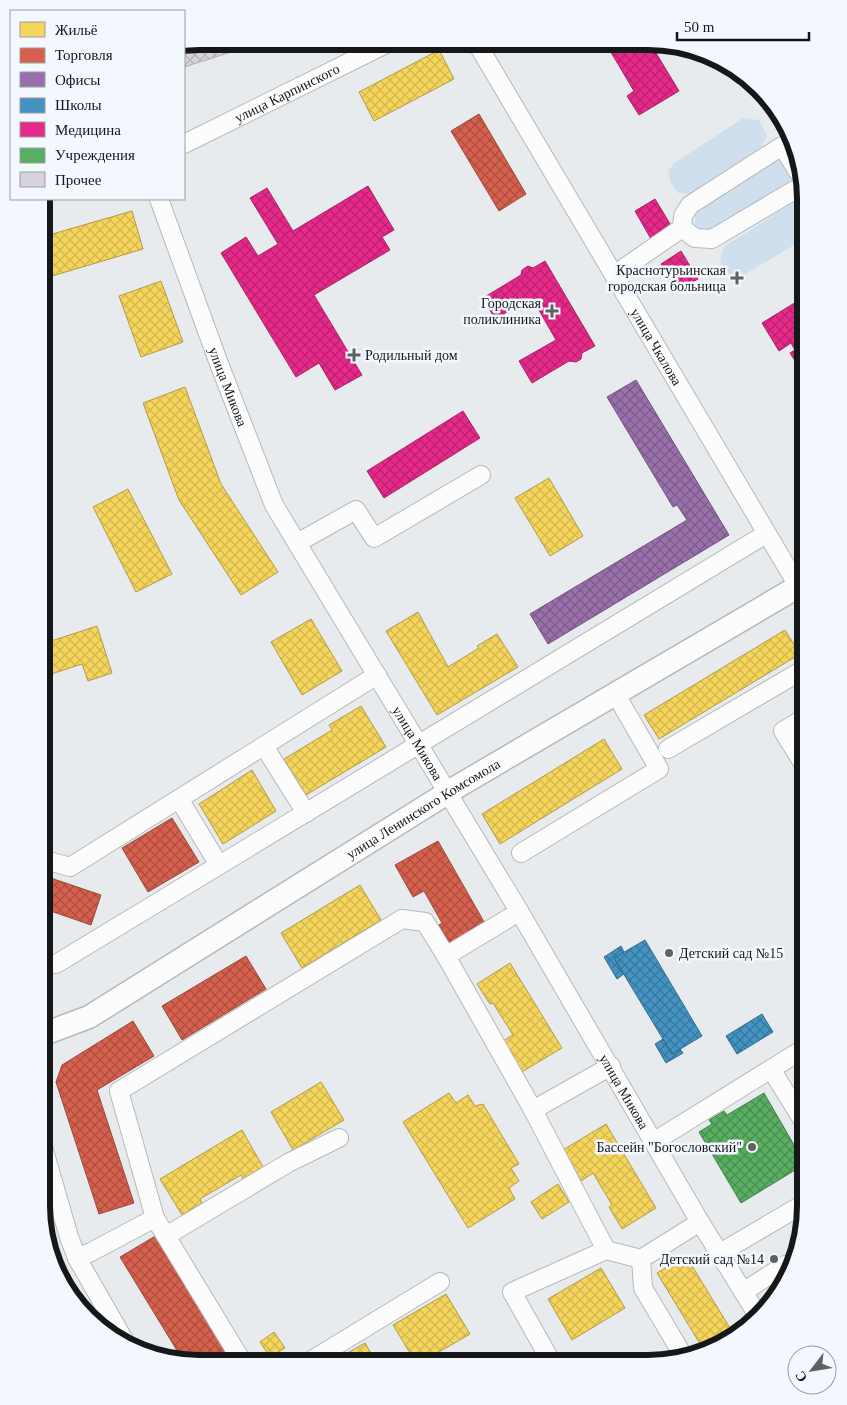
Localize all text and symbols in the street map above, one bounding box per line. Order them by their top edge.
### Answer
legend [10,10,185,200]
scale bar [677,10,810,42]
text: 50 m [684,19,715,35]
text: Жильё [55,22,98,38]
text: Торговля [55,47,113,63]
street label: улица Карпинского [232,61,342,125]
text: Офисы [55,72,100,88]
text: Школы [55,97,102,113]
text: Медицина [55,122,121,138]
text: Учреждения [55,147,135,163]
text: Прочее [55,172,102,188]
place label: Краснотурьинская городская больница [608,263,727,294]
marker: Краснотурьинская городская больница [730,271,744,285]
place label: Городская поликлиника [463,296,542,327]
marker: Городская поликлиника [545,304,559,318]
street label: улица Чкалова [628,305,685,388]
street label: улица Микова [206,345,250,429]
marker: Родильный дом [347,348,361,362]
place label: Родильный дом [365,348,458,363]
street label: улица Микова [390,703,446,784]
street label: улица Ленинского Комсомола [344,755,503,862]
place label: Детский сад №15 [679,946,783,961]
marker: Детский сад №15 [663,947,675,959]
street label: улица Микова [597,1052,652,1132]
place label: Бассейн "Богословский" [597,1140,742,1155]
marker: Бассейн "Богословский" [746,1141,758,1153]
place label: Детский сад №14 [660,1252,764,1267]
marker: Детский сад №14 [768,1253,780,1265]
north arrow [787,1345,837,1395]
text: С [792,1368,810,1385]

